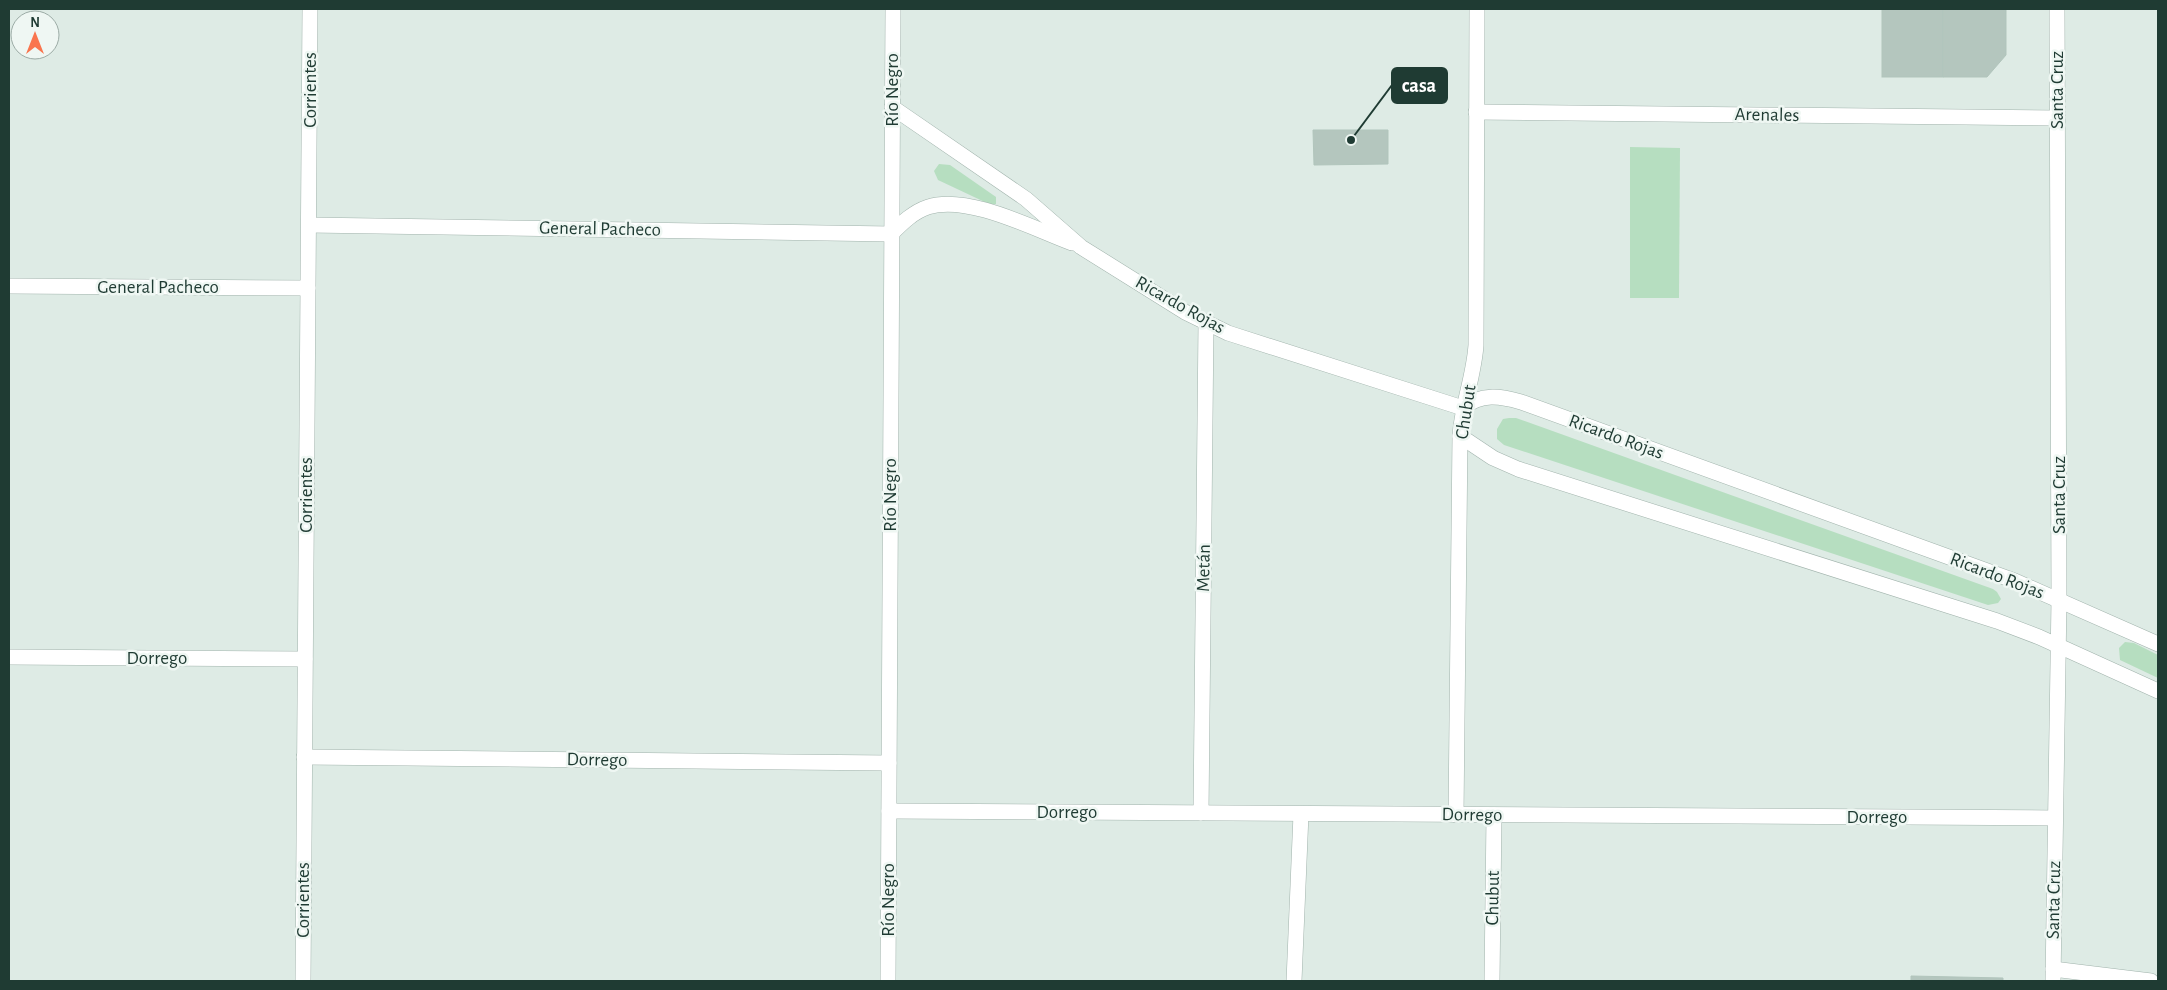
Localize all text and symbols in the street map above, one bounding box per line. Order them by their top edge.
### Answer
north arrow [10,10,60,60]
text: N [30,16,40,30]
street label: Santa Cruz [2048,51,2067,129]
street label: Corrientes [301,52,320,128]
street label: Río Negro [883,53,902,127]
callout: casa [1392,68,1447,103]
text: casa [1402,76,1437,96]
street label: Arenales [1734,105,1800,125]
street label: General Pacheco [539,218,661,240]
street label: Ricardo Rojas [1132,273,1228,337]
street label: General Pacheco [97,278,219,297]
street label: Chubut [1452,383,1480,441]
street label: Ricardo Rojas [1566,411,1666,463]
street label: Santa Cruz [2050,456,2069,534]
street label: Corrientes [297,457,316,533]
street label: Río Negro [881,458,900,532]
street label: Metán [1194,544,1214,592]
street label: Ricardo Rojas [1947,549,2047,603]
street label: Dorrego [127,649,187,668]
street label: Dorrego [566,750,628,770]
street label: Dorrego [1037,803,1097,822]
street label: Dorrego [1441,805,1503,825]
street label: Dorrego [1847,808,1907,827]
street label: Santa Cruz [2044,861,2064,939]
street label: Corrientes [294,862,313,938]
street label: Río Negro [879,863,898,937]
street label: Chubut [1483,870,1503,926]

